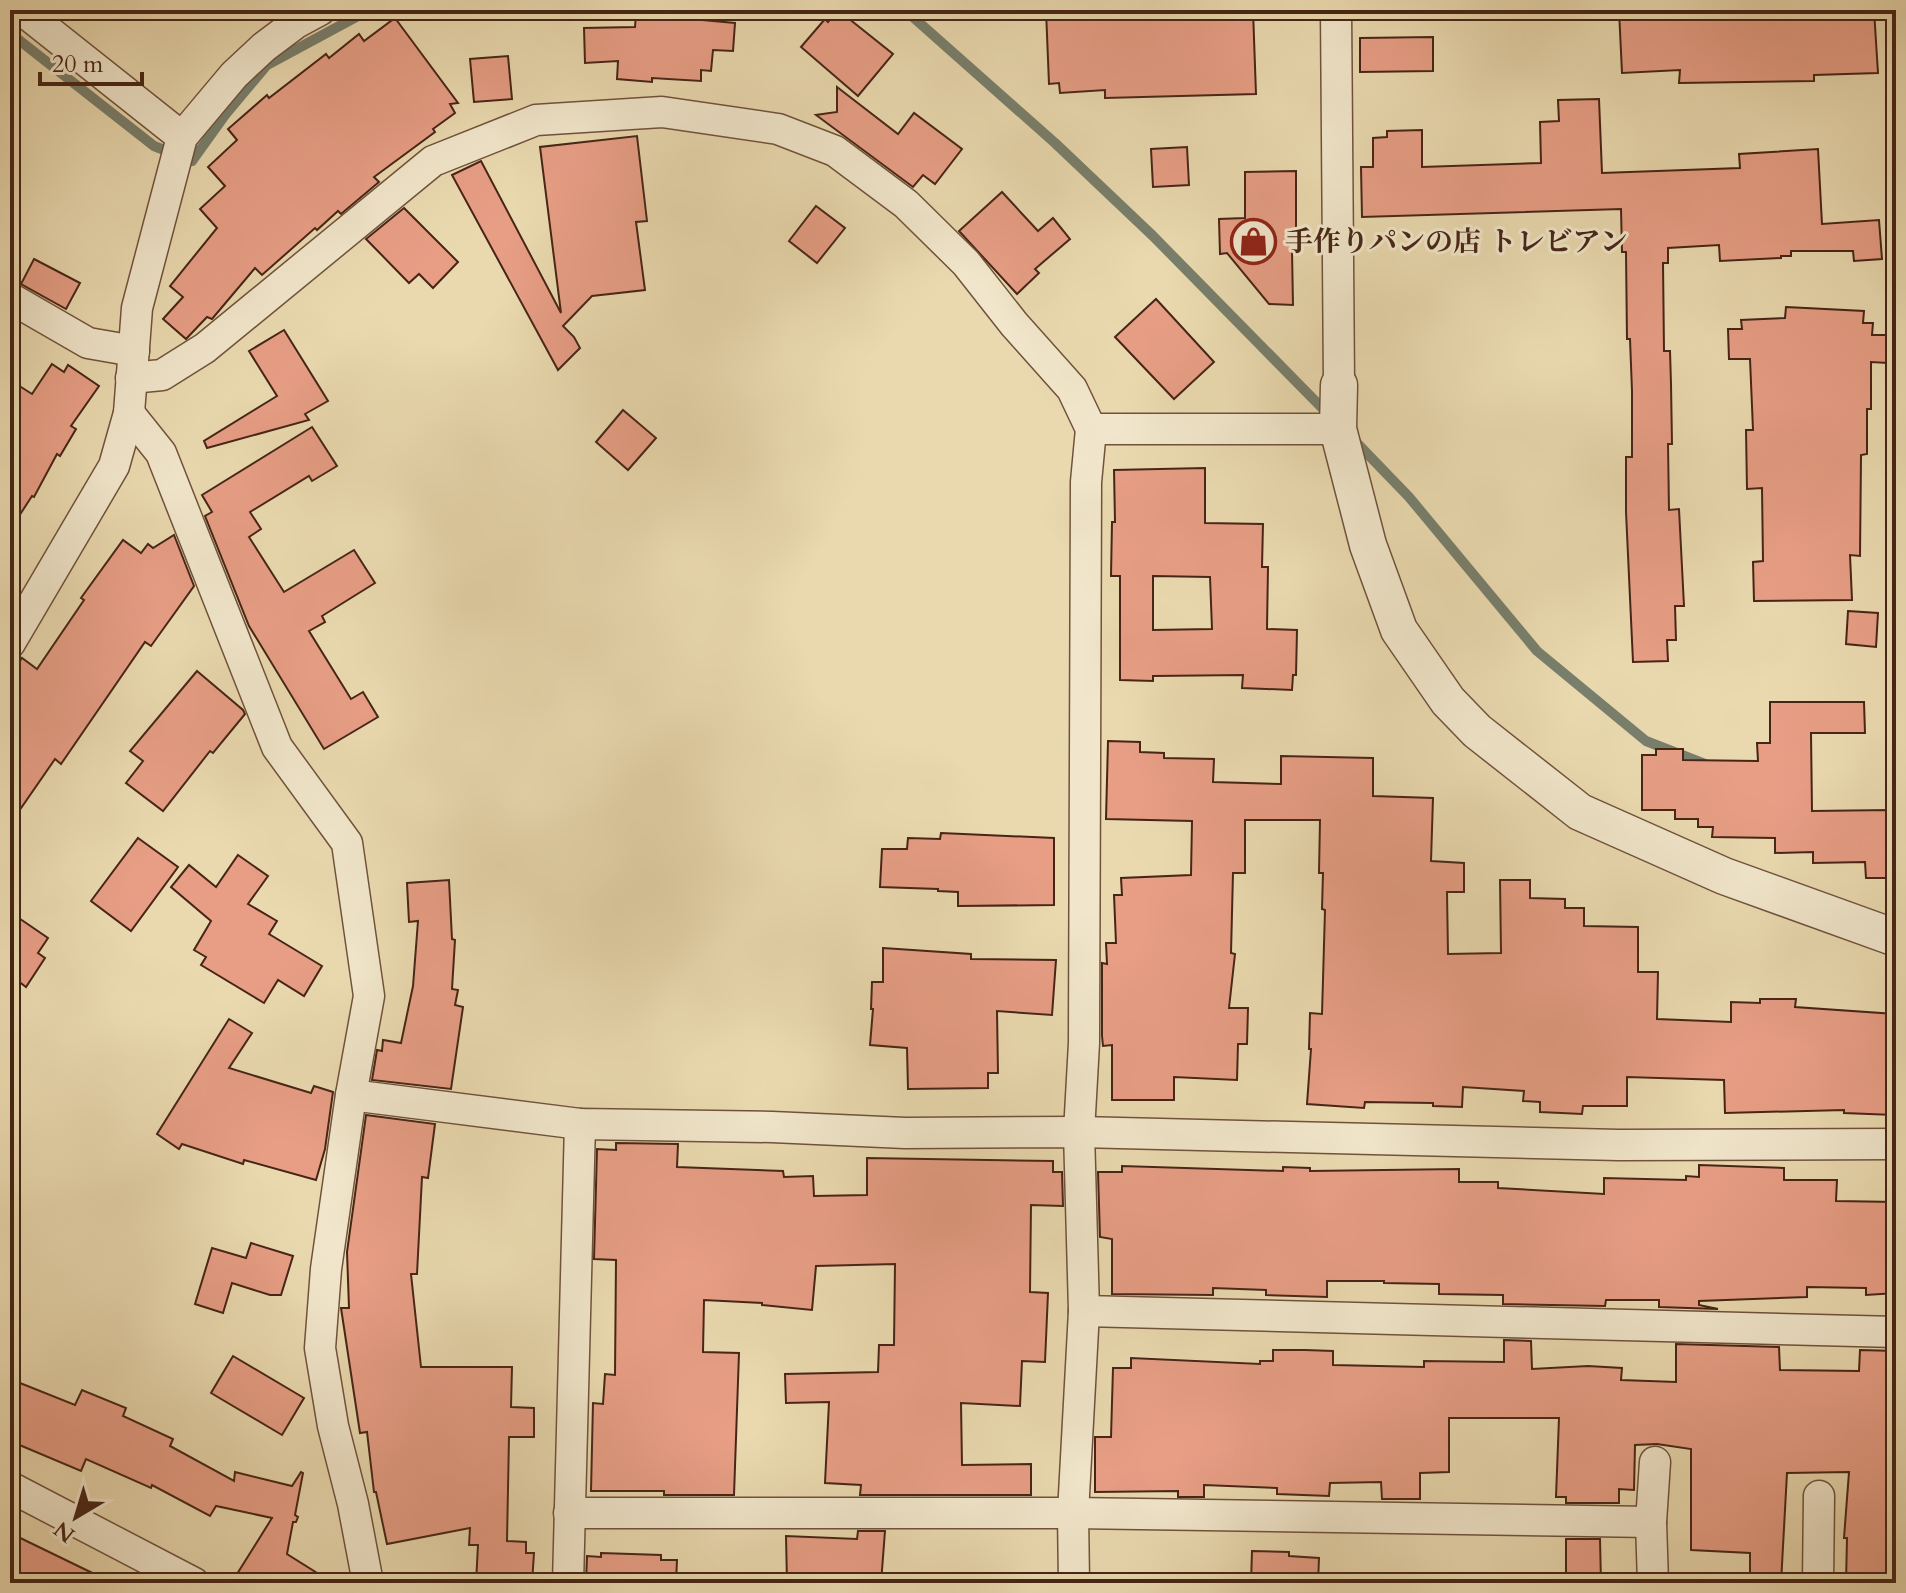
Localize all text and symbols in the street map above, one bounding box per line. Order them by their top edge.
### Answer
scale bar [40,36,142,86]
text: 20 m [52,48,104,81]
shop icon: 手作りパンの店 トレビアン [1230,218,1278,266]
place label: 手作りパンの店 トレビアン [1285,223,1627,261]
north arrow [36,1477,116,1557]
text: N [48,1514,81,1550]

